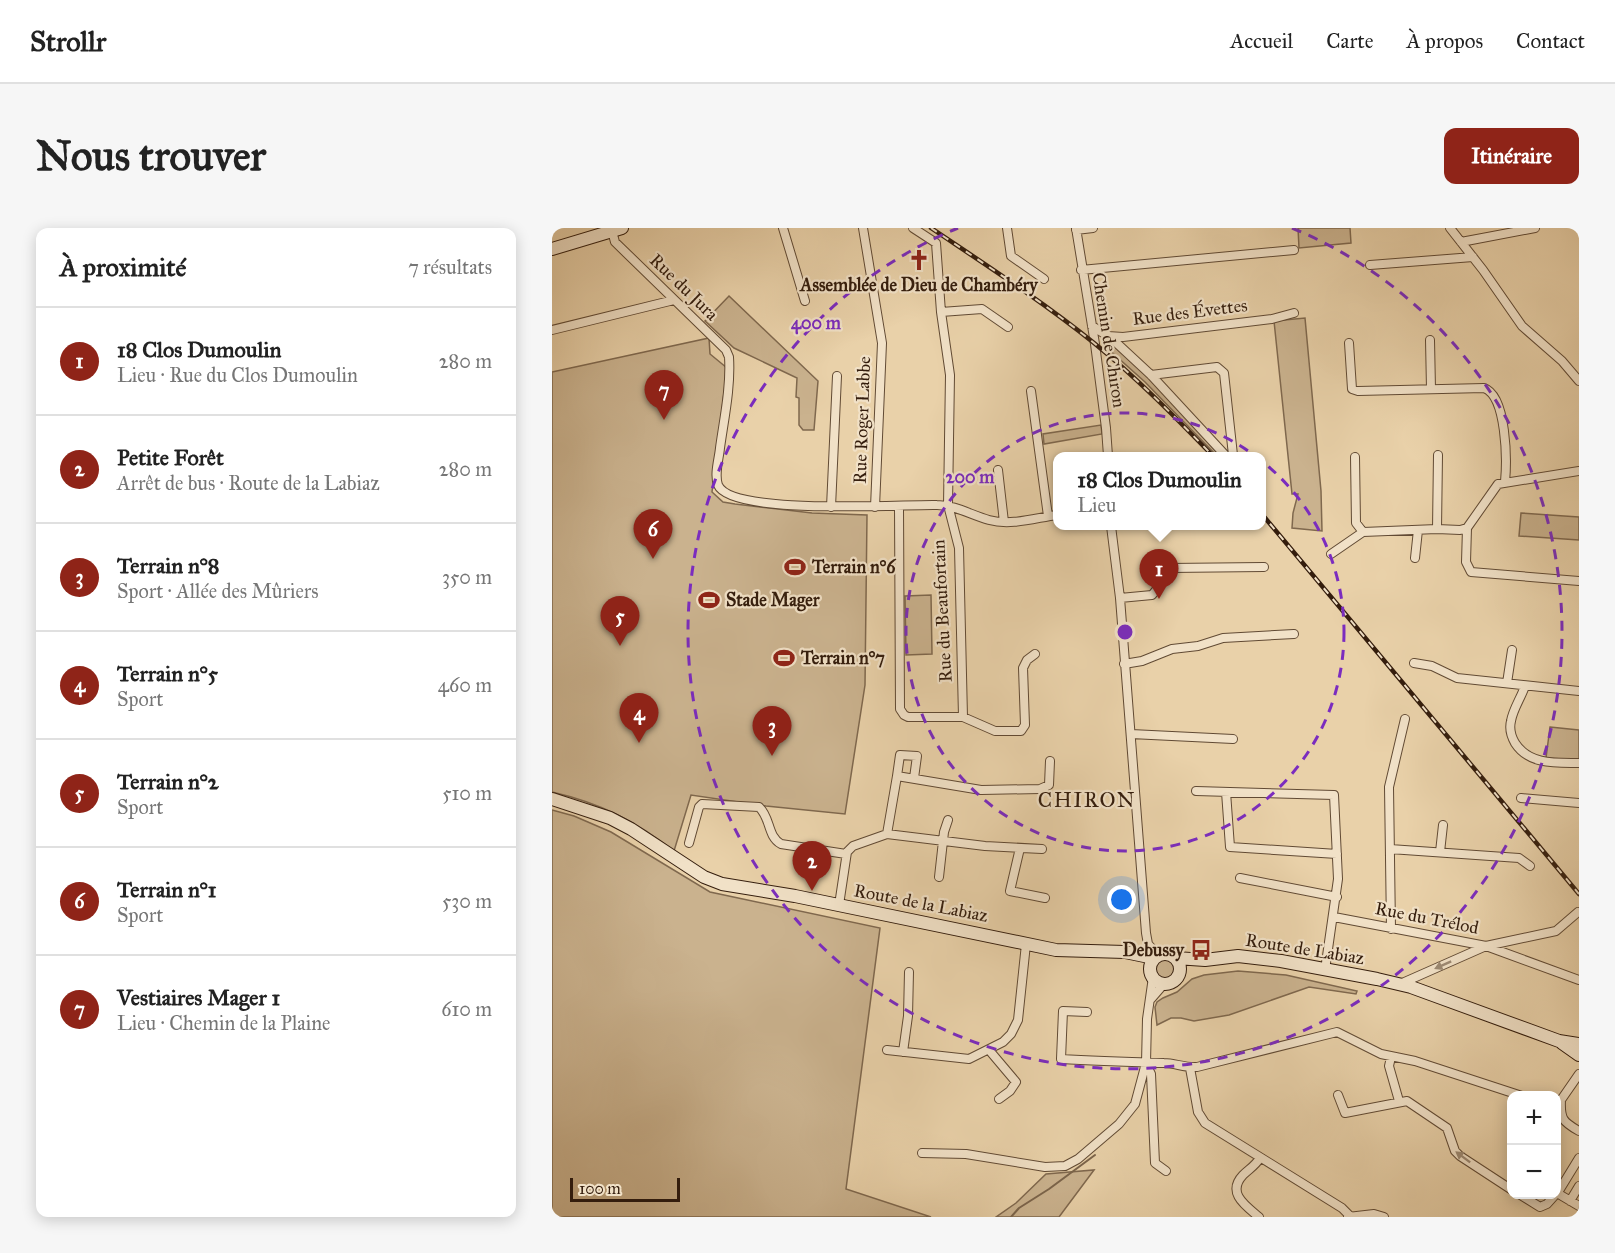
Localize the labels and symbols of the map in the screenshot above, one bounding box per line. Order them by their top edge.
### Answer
church icon: Assemblée de Dieu de Chambéry [907,248,931,272]
street label: Rue du Jura [644,249,723,326]
street label: Chemin de Chiron [1087,271,1131,409]
place label: Assemblée de Dieu de Chambéry [799,274,1039,297]
street label: Rue des Évettes [1131,292,1249,330]
text: 400 m [791,312,842,335]
street label: Rue Roger Labbe [849,356,876,484]
pin: 7 [644,370,684,420]
text: 200 m [946,466,995,488]
pin: 6 [634,510,672,559]
street label: Rue du Beaufortain [927,539,957,683]
pin: 1 [1140,550,1178,599]
sports icon: Terrain n°6 [783,555,807,579]
place label: Terrain n°6 [811,556,896,578]
sports icon: Stade Mager [697,588,721,612]
place label: Stade Mager [726,589,821,612]
pin: 5 [600,596,640,646]
centre of rings [1115,622,1135,642]
sports icon: Terrain n°7 [772,646,796,670]
place label: Terrain n°7 [800,647,885,669]
pin: 4 [620,694,658,743]
pin: 3 [752,706,792,756]
district label: CHIRON [1038,787,1136,813]
pin: 2 [792,842,832,891]
street label: Route de la Labiaz [852,879,990,927]
your location [1107,885,1136,914]
street label: Rue du Trélod [1373,897,1481,939]
street label: Route de Labiaz [1244,929,1366,969]
bus stop icon: Debussy [1189,938,1213,962]
place label: Debussy [1122,939,1186,962]
one-way arrow [1433,960,1451,970]
one-way arrow [1455,1151,1471,1164]
scale bar [570,1175,680,1202]

